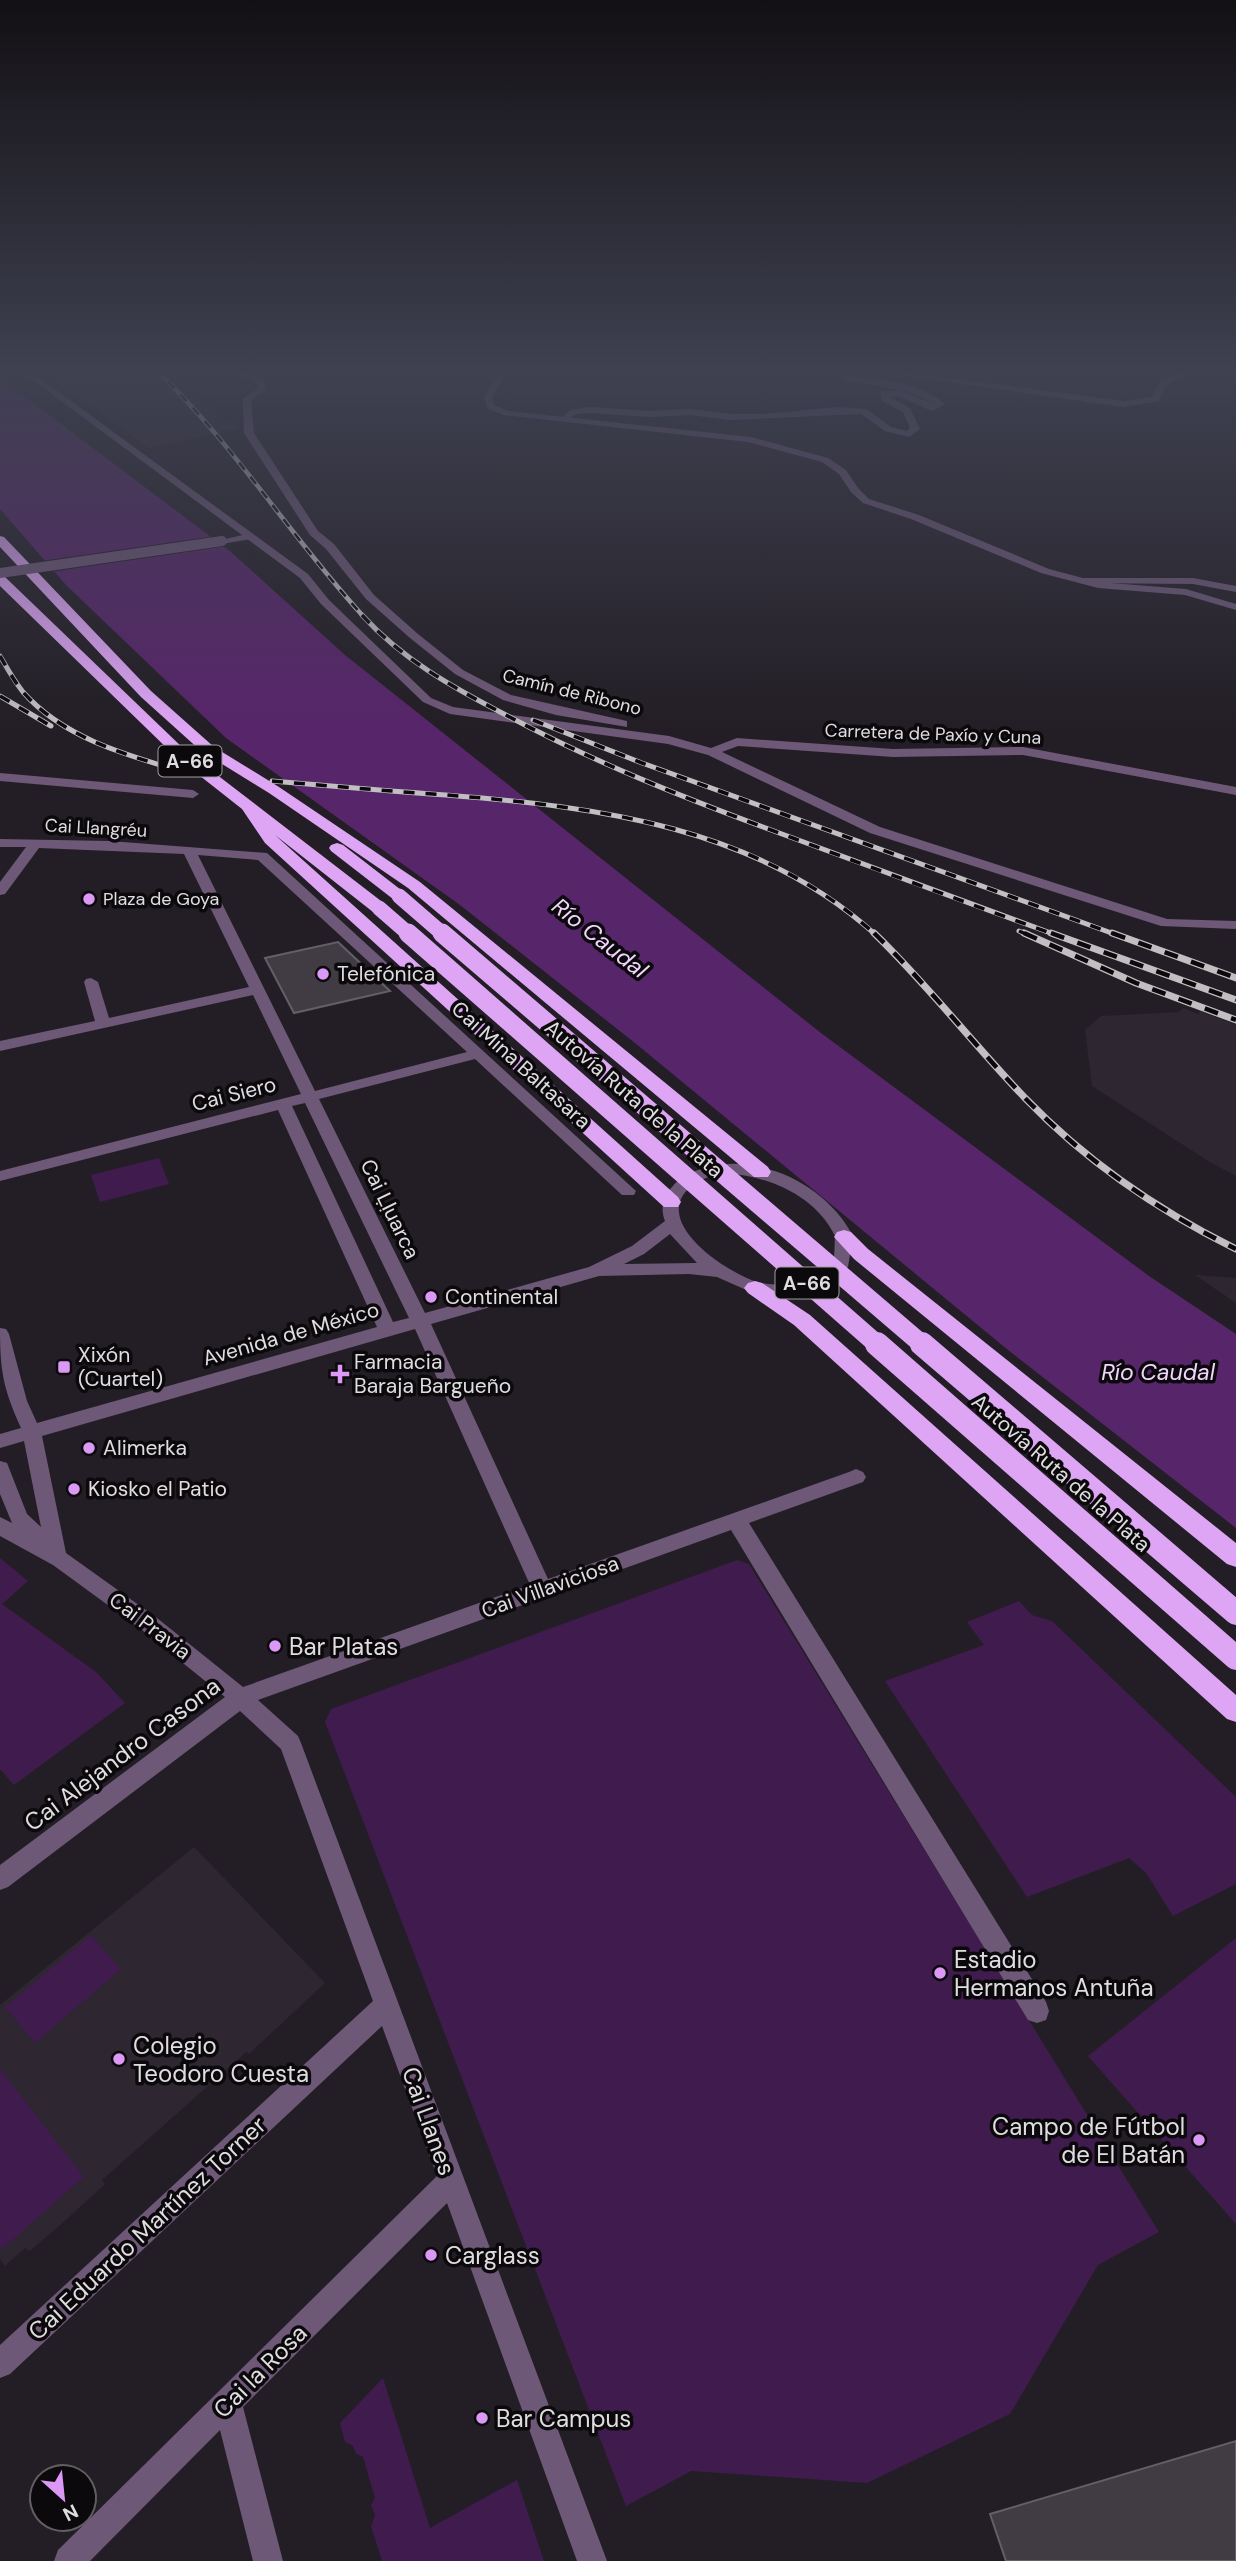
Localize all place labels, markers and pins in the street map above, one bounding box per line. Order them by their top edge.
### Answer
place label: Plaza de Goya [103,887,219,911]
marker: Plaza de Goya [81,891,97,907]
place label: Telefónica [337,960,435,988]
marker: Telefónica [315,966,331,982]
place label: Continental [445,1283,558,1311]
marker: Continental [423,1289,439,1305]
place label: Xixón (Cuartel) [78,1341,163,1393]
place label: Farmacia Baraja Bargueño [354,1348,511,1400]
marker: Xixón (Cuartel) [56,1359,72,1375]
marker: Farmacia Baraja Bargueño [332,1366,348,1382]
place label: Alimerka [103,1434,187,1462]
marker: Alimerka [81,1440,97,1456]
place label: Kiosko el Patio [88,1475,227,1503]
marker: Kiosko el Patio [66,1481,82,1497]
place label: Bar Platas [289,1631,398,1662]
marker: Bar Platas [267,1638,283,1654]
place label: Estadio Hermanos Antuña [954,1944,1153,2003]
marker: Estadio Hermanos Antuña [932,1965,948,1981]
place label: Colegio Teodoro Cuesta [133,2030,309,2089]
marker: Colegio Teodoro Cuesta [111,2051,127,2067]
place label: Campo de Fútbol de El Batán [992,2111,1185,2170]
marker: Campo de Fútbol de El Batán [1191,2132,1207,2148]
place label: Carglass [445,2240,540,2271]
marker: Carglass [423,2247,439,2263]
place label: Bar Campus [496,2403,631,2434]
marker: Bar Campus [474,2410,490,2426]

